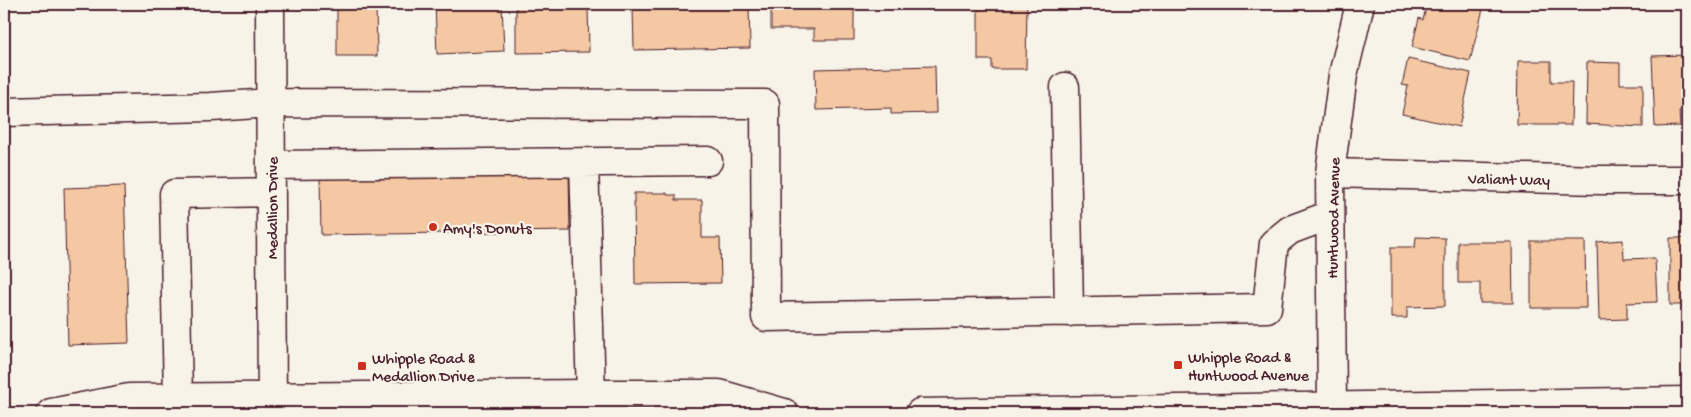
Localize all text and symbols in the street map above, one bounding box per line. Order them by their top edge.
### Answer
street label: Medallion Drive [265,156,284,259]
street label: Huntwood Avenue [1325,157,1346,279]
street label: Valiant Way [1467,171,1550,192]
marker: Amy's Donuts [427,221,439,233]
place label: Amy's Donuts [443,221,533,240]
place label: Whipple Road & Huntwood Avenue [1188,350,1310,387]
place label: Whipple Road & Medallion Drive [372,351,476,388]
marker: Whipple Road & Huntwood Avenue [1172,359,1184,371]
marker: Whipple Road & Medallion Drive [356,360,368,372]

